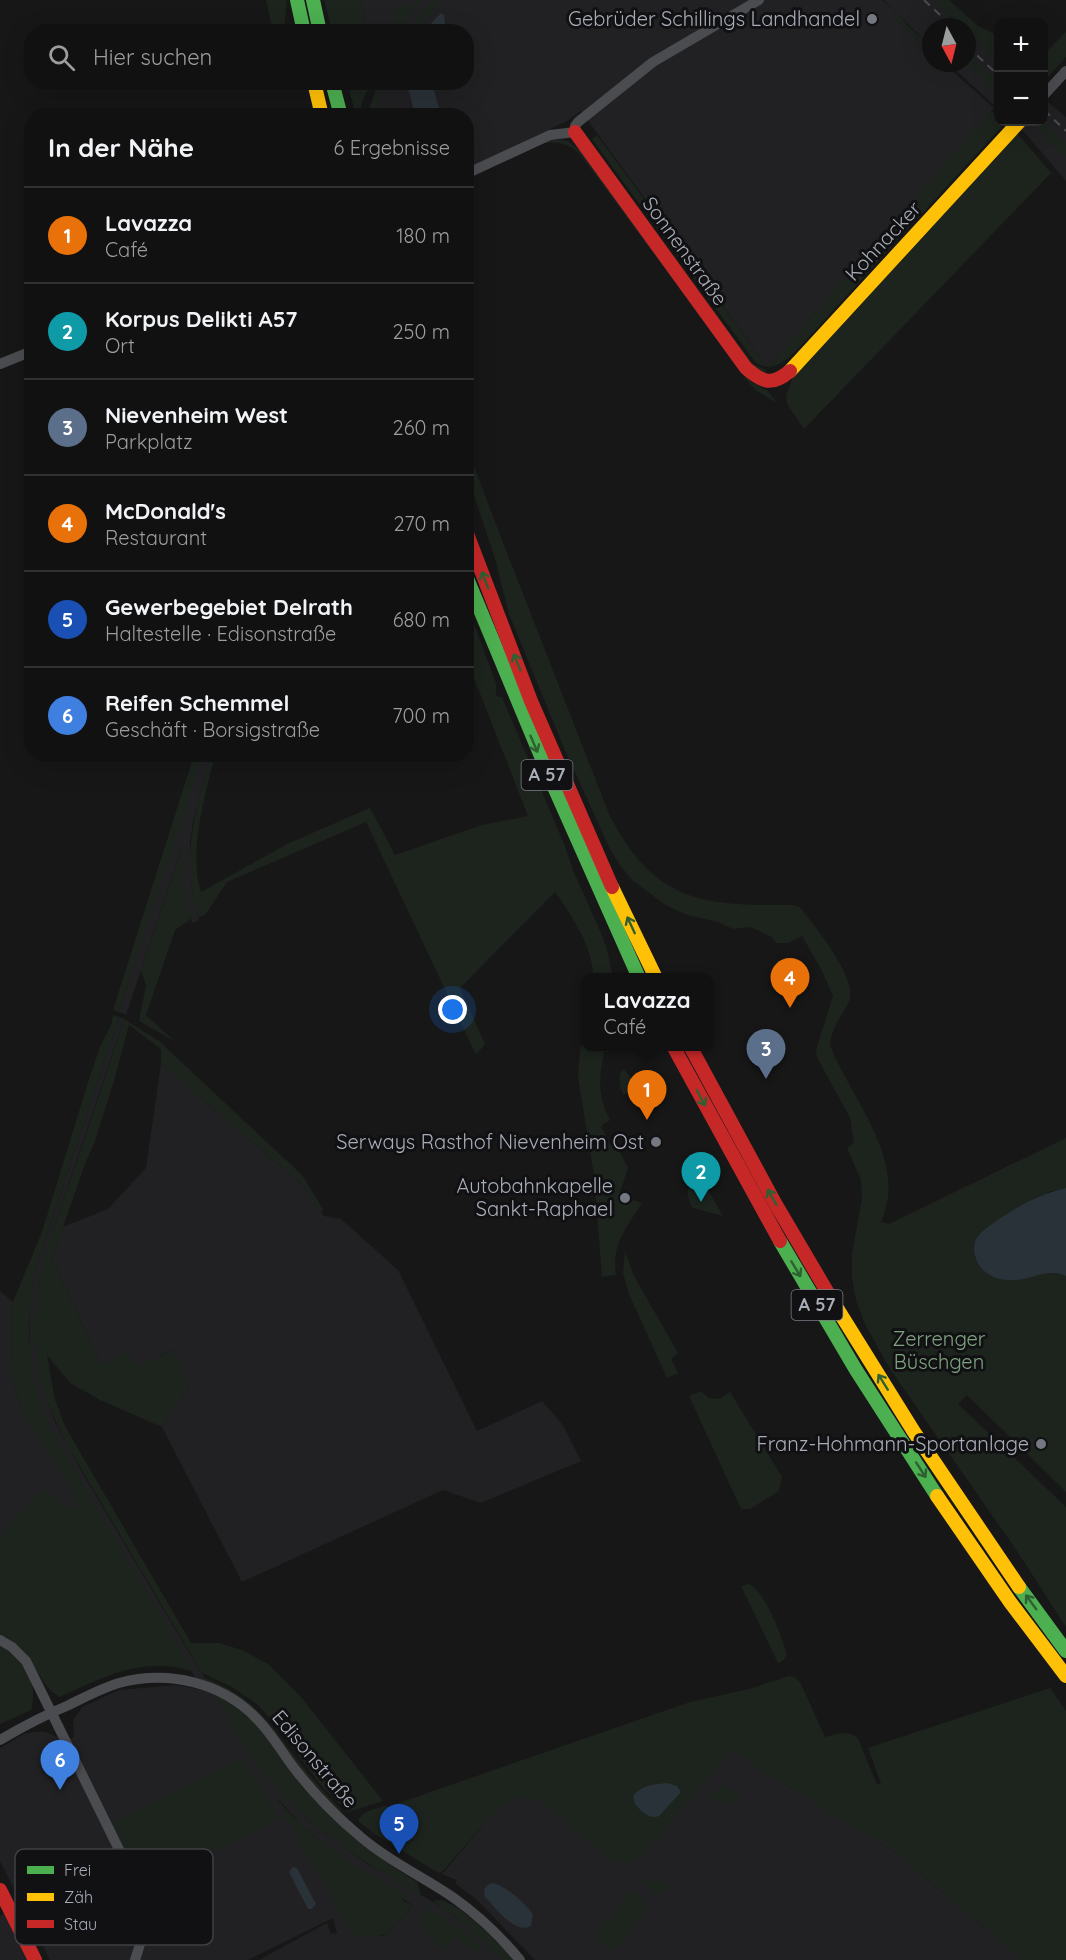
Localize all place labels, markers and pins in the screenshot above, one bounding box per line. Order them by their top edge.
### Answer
place label: Gebrüder Schillings Landhandel [568,6,860,31]
marker: Gebrüder Schillings Landhandel [865,12,879,26]
pin: 4 [770,958,810,1008]
pin: 3 [746,1030,786,1079]
pin: 1 [628,1070,666,1120]
place label: Serways Rasthof Nievenheim Ost [336,1129,644,1154]
marker: Serways Rasthof Nievenheim Ost [649,1135,663,1149]
pin: 2 [682,1152,720,1202]
place label: Autobahnkapelle Sankt-Raphael [457,1173,613,1221]
marker: Autobahnkapelle Sankt-Raphael [618,1191,632,1205]
place label: Franz-Hohmann-Sportanlage [757,1431,1029,1456]
marker: Franz-Hohmann-Sportanlage [1034,1437,1048,1451]
pin: 6 [40,1740,80,1790]
pin: 5 [380,1804,418,1854]

